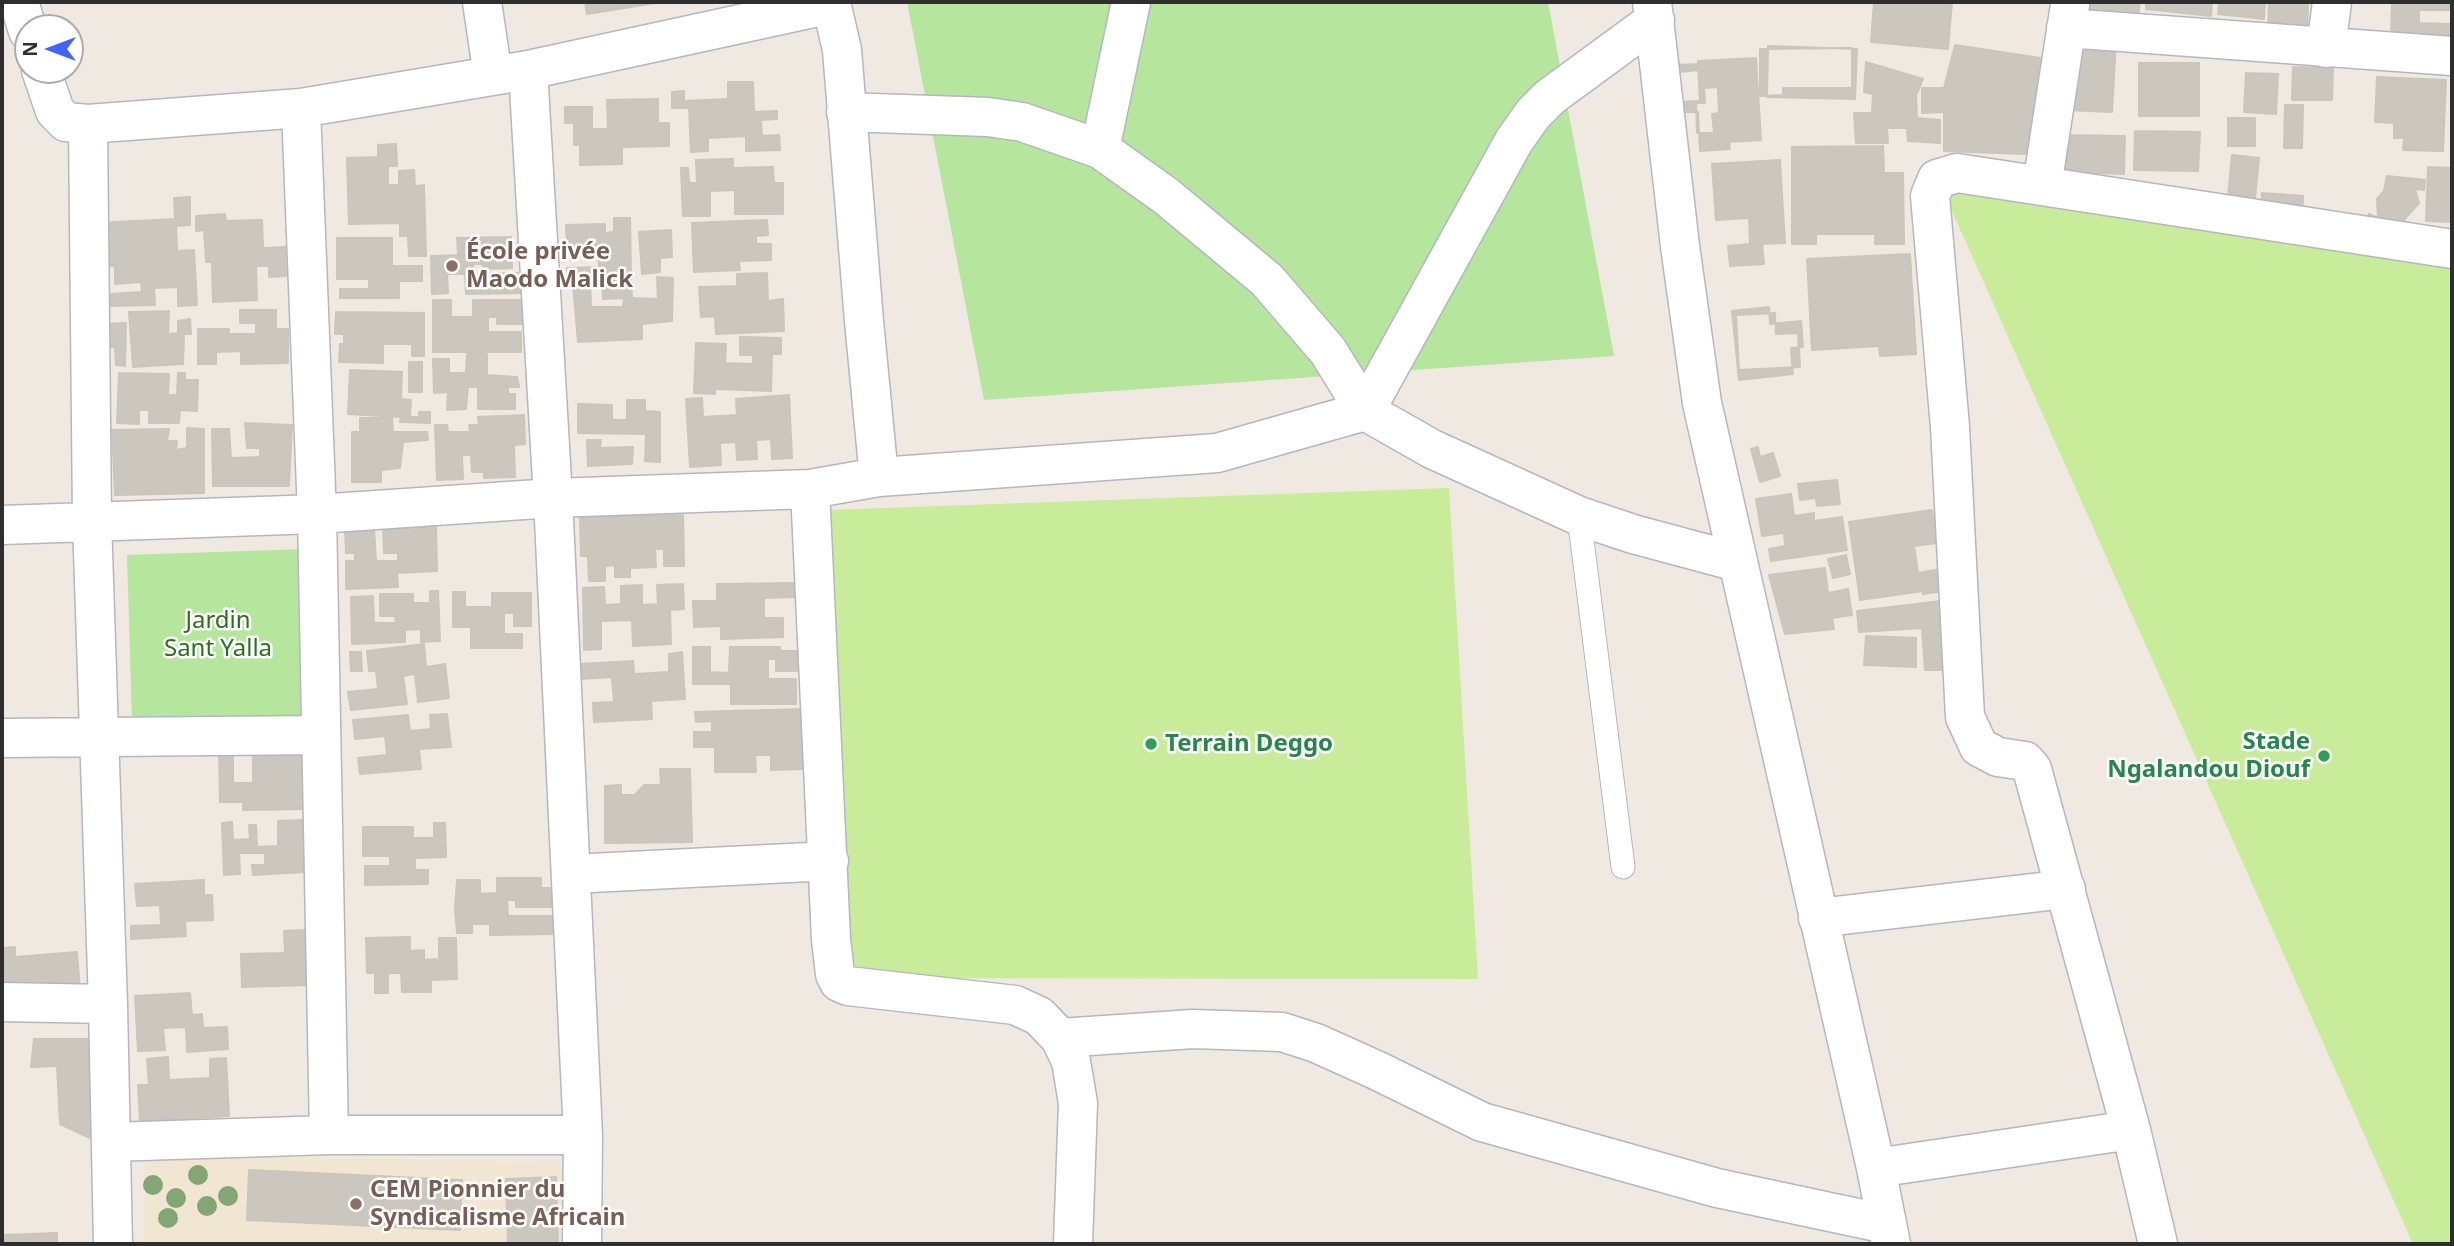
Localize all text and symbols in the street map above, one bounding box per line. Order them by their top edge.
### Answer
north arrow [14,14,84,84]
text: N [17,41,43,57]
place label: École privée Maodo Malick [466,238,633,294]
marker: École privée Maodo Malick [444,258,460,274]
park label: Jardin Sant Yalla [164,607,272,663]
place label: Stade Ngalandou Diouf [2107,728,2310,784]
place label: Terrain Deggo [1165,730,1333,758]
marker: Terrain Deggo [1143,736,1159,752]
marker: Stade Ngalandou Diouf [2316,748,2332,764]
place label: CEM Pionnier du Syndicalisme Africain [370,1176,625,1232]
marker: CEM Pionnier du Syndicalisme Africain [348,1196,364,1212]

